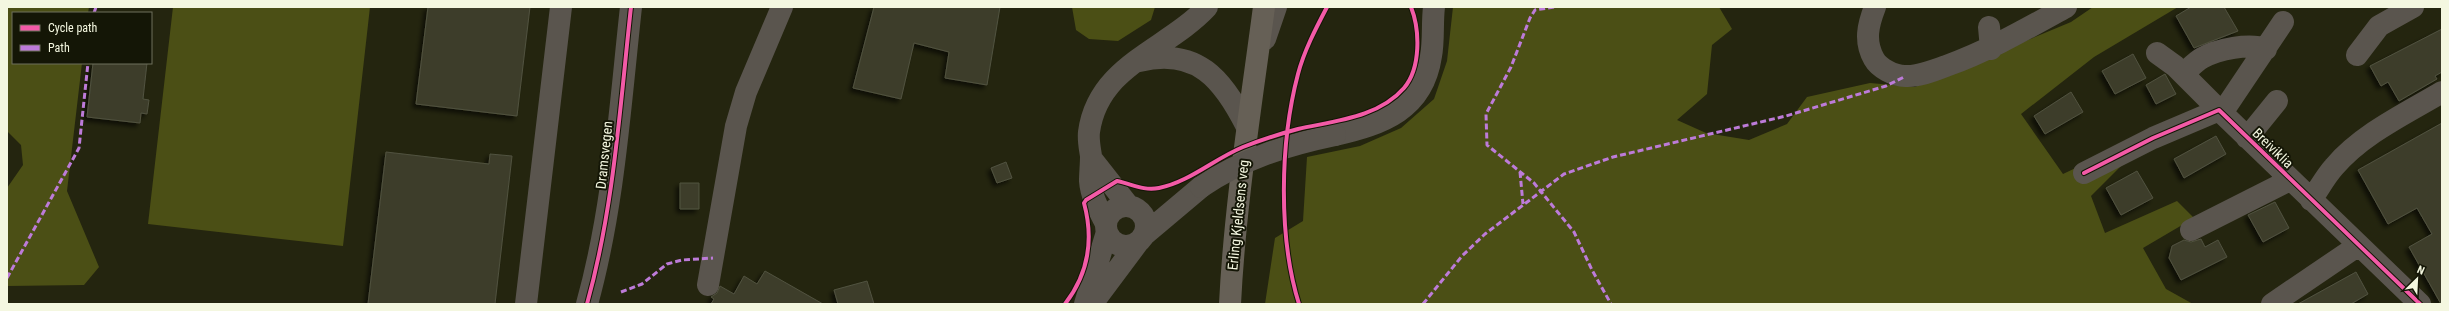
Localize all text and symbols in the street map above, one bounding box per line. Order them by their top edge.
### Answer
legend [12,12,152,64]
text: Cycle path [48,21,98,35]
text: Path [48,41,70,55]
street label: Dramsvegen [592,120,616,190]
street label: Breiviklia [2249,125,2297,171]
street label: Erling Kjeldsens veg [1224,159,1252,271]
north arrow [2397,259,2437,299]
text: N [2415,263,2427,278]

